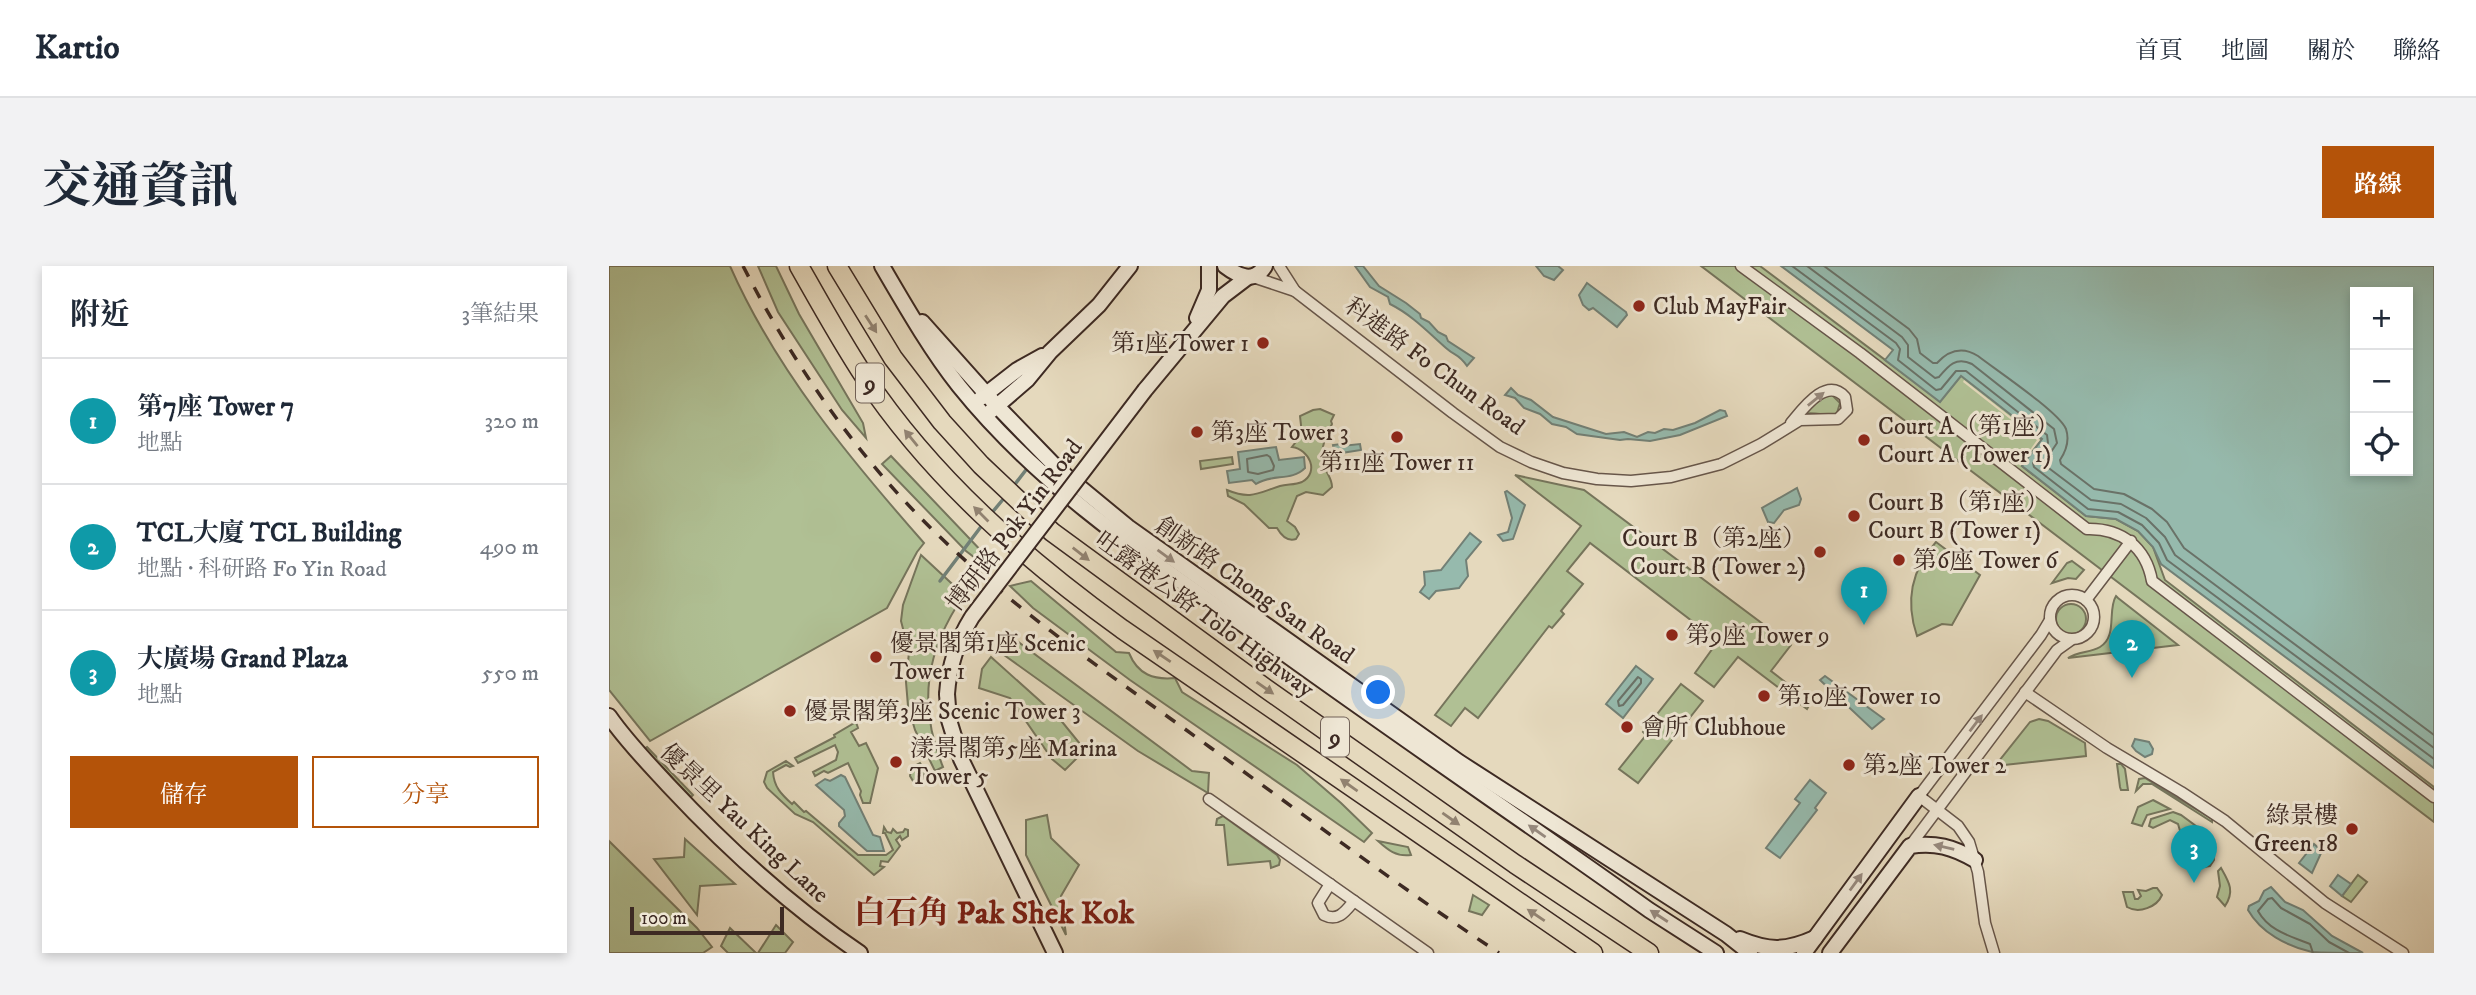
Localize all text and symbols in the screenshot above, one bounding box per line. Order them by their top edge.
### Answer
text: Kartio [35,28,120,69]
text: 首頁 [2135,36,2183,66]
text: 地圖 [2221,36,2269,66]
text: 關於 [2307,36,2355,66]
text: 聯絡 [2393,36,2441,66]
button: 路線 [2322,146,2434,218]
text: 交通資訊 [42,157,238,219]
map controls [2350,287,2413,476]
button: + [2350,287,2413,350]
street label: 科進路 Fo Chun Road [1339,291,1530,442]
place label: Club MayFair [1653,292,1786,322]
text: 附近 [70,297,130,334]
marker: Club MayFair [1631,298,1647,314]
text: 3筆結果 [461,300,539,329]
one-way arrow [865,314,878,333]
place label: 第1座 Tower 1 [1112,329,1249,359]
marker: 第1座 Tower 1 [1255,335,1271,351]
button: − [2350,350,2413,413]
road number: 9 [856,364,884,402]
text: 第7座 Tower 7 [137,391,294,424]
one-way arrow [1806,391,1824,406]
text: 1 [89,407,97,436]
text: 320 m [485,407,539,436]
place label: Court A（第1座） Court A (Tower 1) [1878,412,2059,470]
button: locate [2350,413,2413,476]
place label: 第3座 Tower 3 [1211,418,1349,448]
marker: 第3座 Tower 3 [1189,424,1205,440]
text: 地點 [137,429,183,458]
one-way arrow [904,429,919,446]
marker: 第11座 Tower 11 [1389,429,1405,445]
marker: Court A（第1座） Court A (Tower 1) [1856,432,1872,448]
street label: 博研路 Pok Yin Road [940,434,1089,618]
place label: 第11座 Tower 11 [1319,448,1475,478]
place label: Court B（第1座） Court B (Tower 1) [1868,488,2049,546]
one-way arrow [974,506,990,523]
marker: Court B（第1座） Court B (Tower 1) [1846,508,1862,524]
street label: 創新路 Chong San Road [1149,511,1360,671]
text: TCL大廈 TCL Building [137,517,401,550]
place label: Court B（第2座） Court B (Tower 2) [1622,524,1806,582]
street label: 吐露港公路 Tolo Highway [1089,525,1320,705]
text: 2 [87,533,99,562]
text: 490 m [480,533,539,562]
marker: Court B（第2座） Court B (Tower 2) [1812,544,1828,560]
place label: 第6座 Tower 6 [1913,546,2059,576]
one-way arrow [1072,547,1090,561]
one-way arrow [1157,549,1176,563]
marker: 第6座 Tower 6 [1891,552,1907,568]
text: 地點 · 科研路 Fo Yin Road [137,555,387,584]
pin: 1 [1841,567,1887,625]
pin: 2 [2109,620,2155,678]
place label: 第9座 Tower 9 [1686,621,1830,651]
marker: 第9座 Tower 9 [1664,627,1680,643]
place label: 優景閣第1座 Scenic Tower 1 [890,629,1086,687]
text: 大廣場 Grand Plaza [137,643,348,676]
marker: 優景閣第1座 Scenic Tower 1 [868,649,884,665]
one-way arrow [1153,649,1171,663]
text: 3 [89,659,97,688]
text: 550 m [482,659,539,688]
your location [1361,675,1395,709]
text: 地點 [137,681,183,710]
one-way arrow [1256,681,1274,695]
place label: 第10座 Tower 10 [1778,682,1941,712]
marker: 第10座 Tower 10 [1756,688,1772,704]
place label: 優景閣第3座 Scenic Tower 3 [804,697,1081,727]
marker: 優景閣第3座 Scenic Tower 3 [782,703,798,719]
place label: 會所 Clubhoue [1641,713,1786,743]
one-way arrow [1968,714,1982,732]
road number: 9 [1321,718,1349,757]
marker: 會所 Clubhoue [1619,719,1635,735]
place label: 漾景閣第5座 Marina Tower 5 [910,734,1118,792]
street label: 優景里 Yau King Lane [654,738,835,910]
place label: 第2座 Tower 2 [1863,751,2007,781]
marker: 漾景閣第5座 Marina Tower 5 [888,754,904,770]
button: 儲存 [70,756,298,828]
button: 分享 [312,756,539,828]
marker: 第2座 Tower 2 [1841,757,1857,773]
one-way arrow [1340,778,1358,792]
place label: 綠景樓 Green 18 [2254,801,2338,859]
one-way arrow [1442,812,1460,826]
marker: 綠景樓 Green 18 [2344,821,2360,837]
one-way arrow [1528,824,1546,838]
pin: 3 [2171,825,2217,883]
one-way arrow [1933,841,1955,852]
one-way arrow [1849,873,1863,891]
district label: 白石角 Pak Shek Kok [854,894,1135,934]
scale bar [630,904,784,936]
text: 100 m [641,907,687,930]
one-way arrow [1527,908,1545,922]
one-way arrow [1649,909,1668,922]

